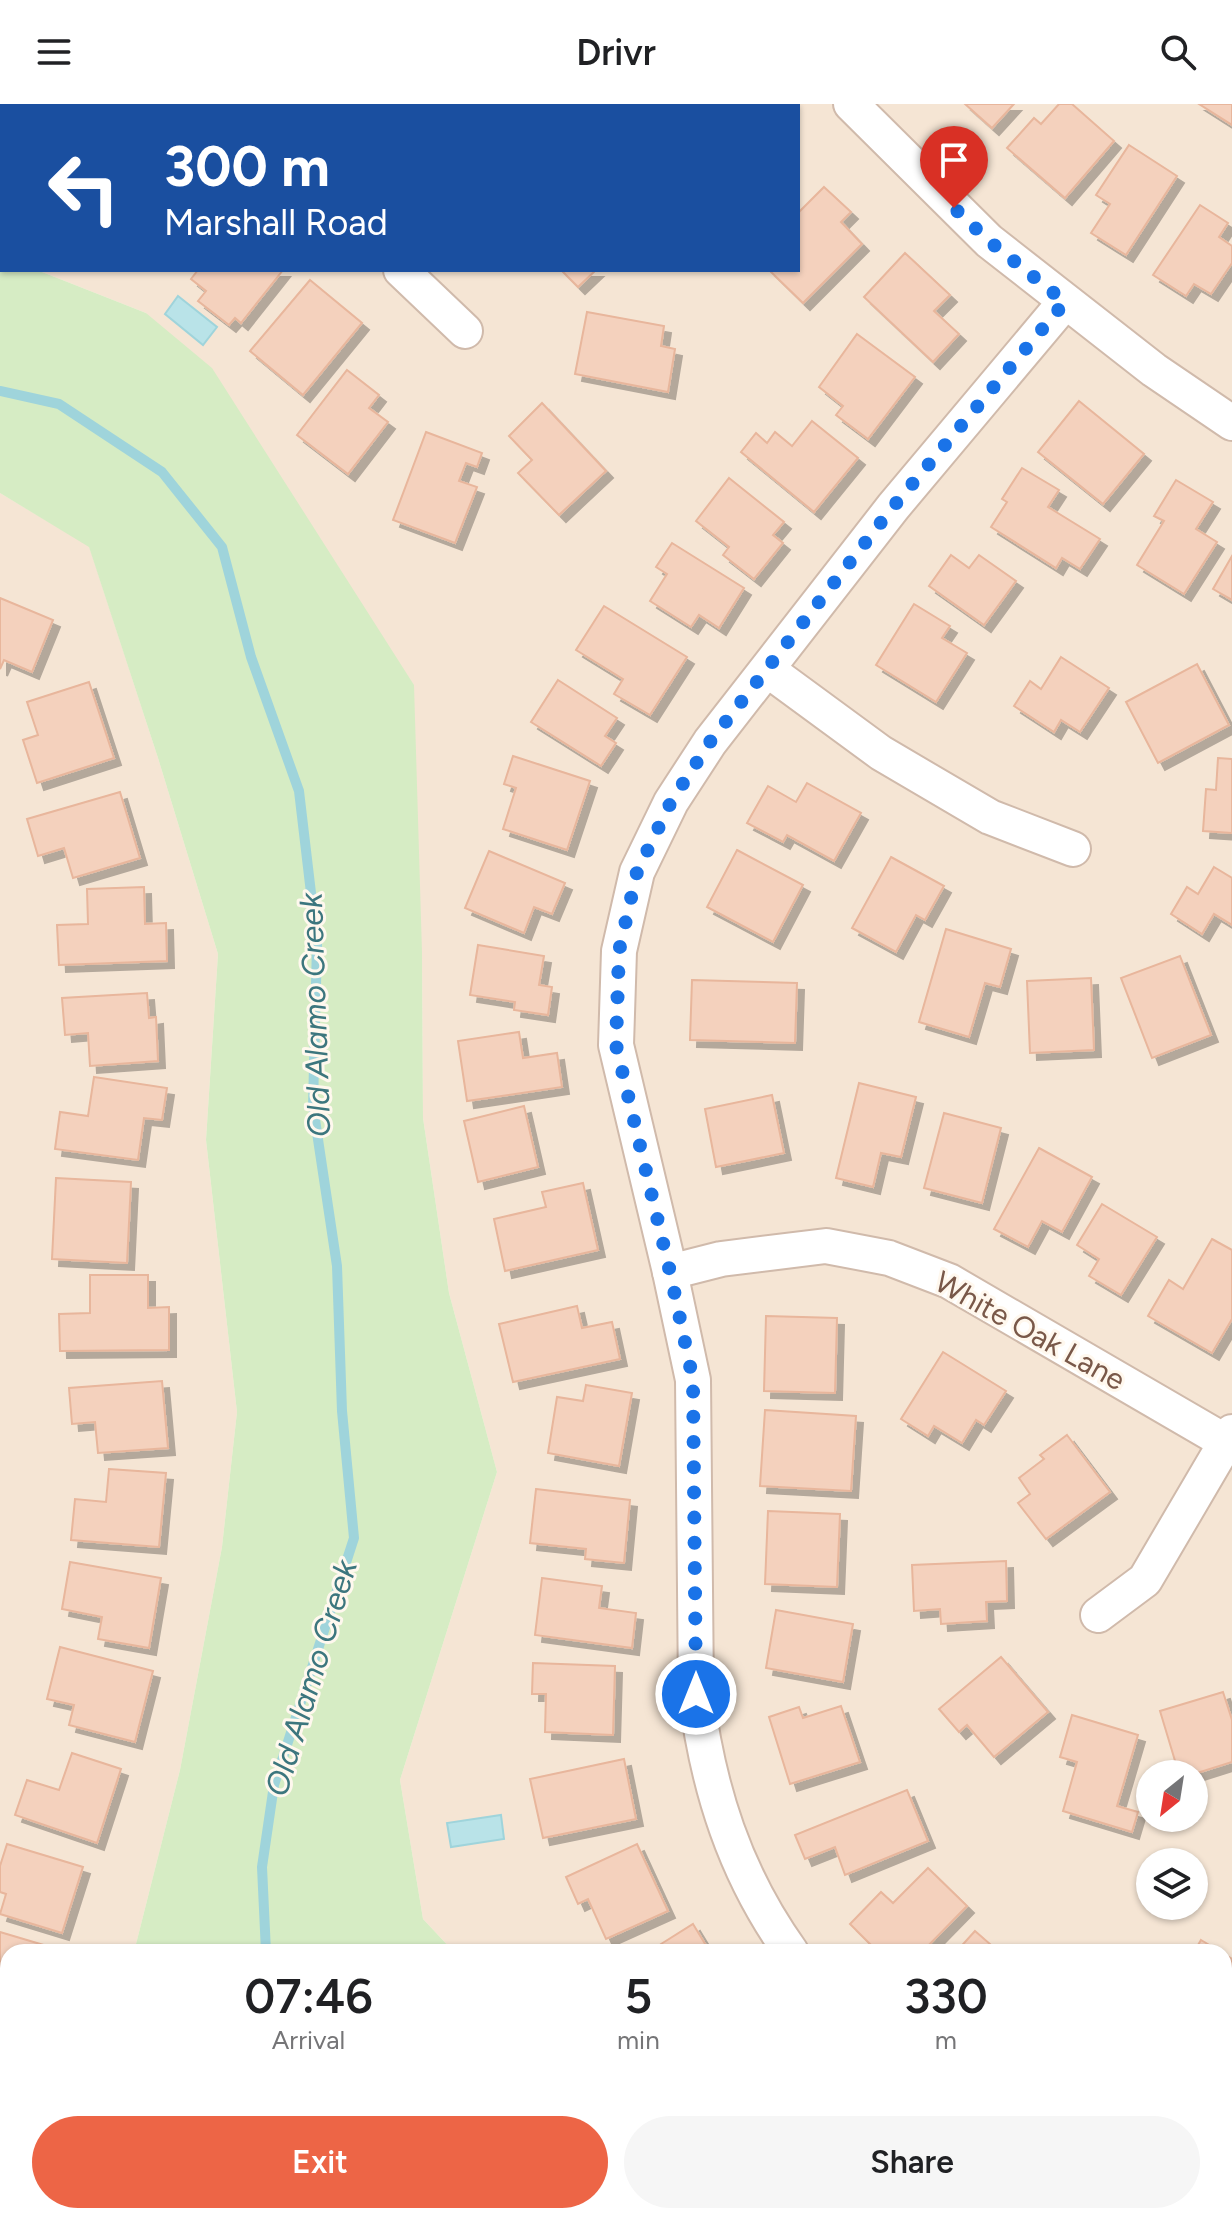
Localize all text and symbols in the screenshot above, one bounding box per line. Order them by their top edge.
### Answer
icon: menu [32,30,76,74]
icon: search [1156,30,1200,74]
text: Drivr [576,31,656,74]
pin [920,126,988,208]
text: 300 m [164,133,330,200]
icon: left [32,136,136,240]
icon: arrive [932,138,976,182]
text: Marshall Road [164,201,388,244]
water label: Old Alamo Creek [292,891,338,1138]
street label: White Oak Lane [929,1263,1132,1398]
water label: Old Alamo Creek [257,1554,365,1801]
position arrow [654,1652,738,1736]
north arrow [1136,1760,1208,1832]
map controls [1136,1760,1208,1920]
button: layers [1136,1848,1208,1920]
text: 07:46 [244,1967,373,2025]
text: 5 [624,1967,652,2025]
text: 330 [904,1967,988,2025]
text: Arrival [272,2024,345,2056]
text: min [617,2024,660,2056]
text: m [935,2024,957,2056]
button: Exit [32,2116,608,2208]
button: Share [624,2116,1200,2208]

